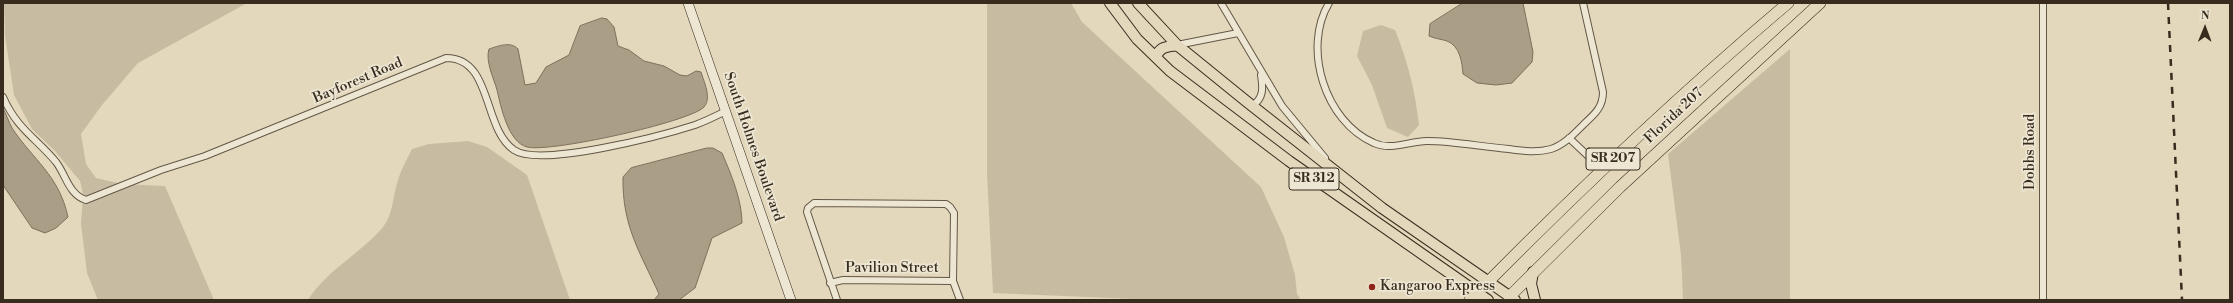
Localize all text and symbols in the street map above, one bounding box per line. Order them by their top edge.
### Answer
north arrow [2185,8,2225,48]
text: N [2201,9,2210,23]
street label: Bayforest Road [311,55,405,107]
street label: South Holmes Boulevard [720,70,786,224]
street label: Florida 207 [1641,85,1707,147]
street label: Dobbs Road [2023,114,2039,190]
road number: SR 207 [1586,148,1640,170]
road number: SR 312 [1289,168,1339,190]
street label: Pavilion Street [845,261,939,277]
place label: Kangaroo Express [1380,279,1495,295]
marker: Kangaroo Express [1367,282,1377,292]

